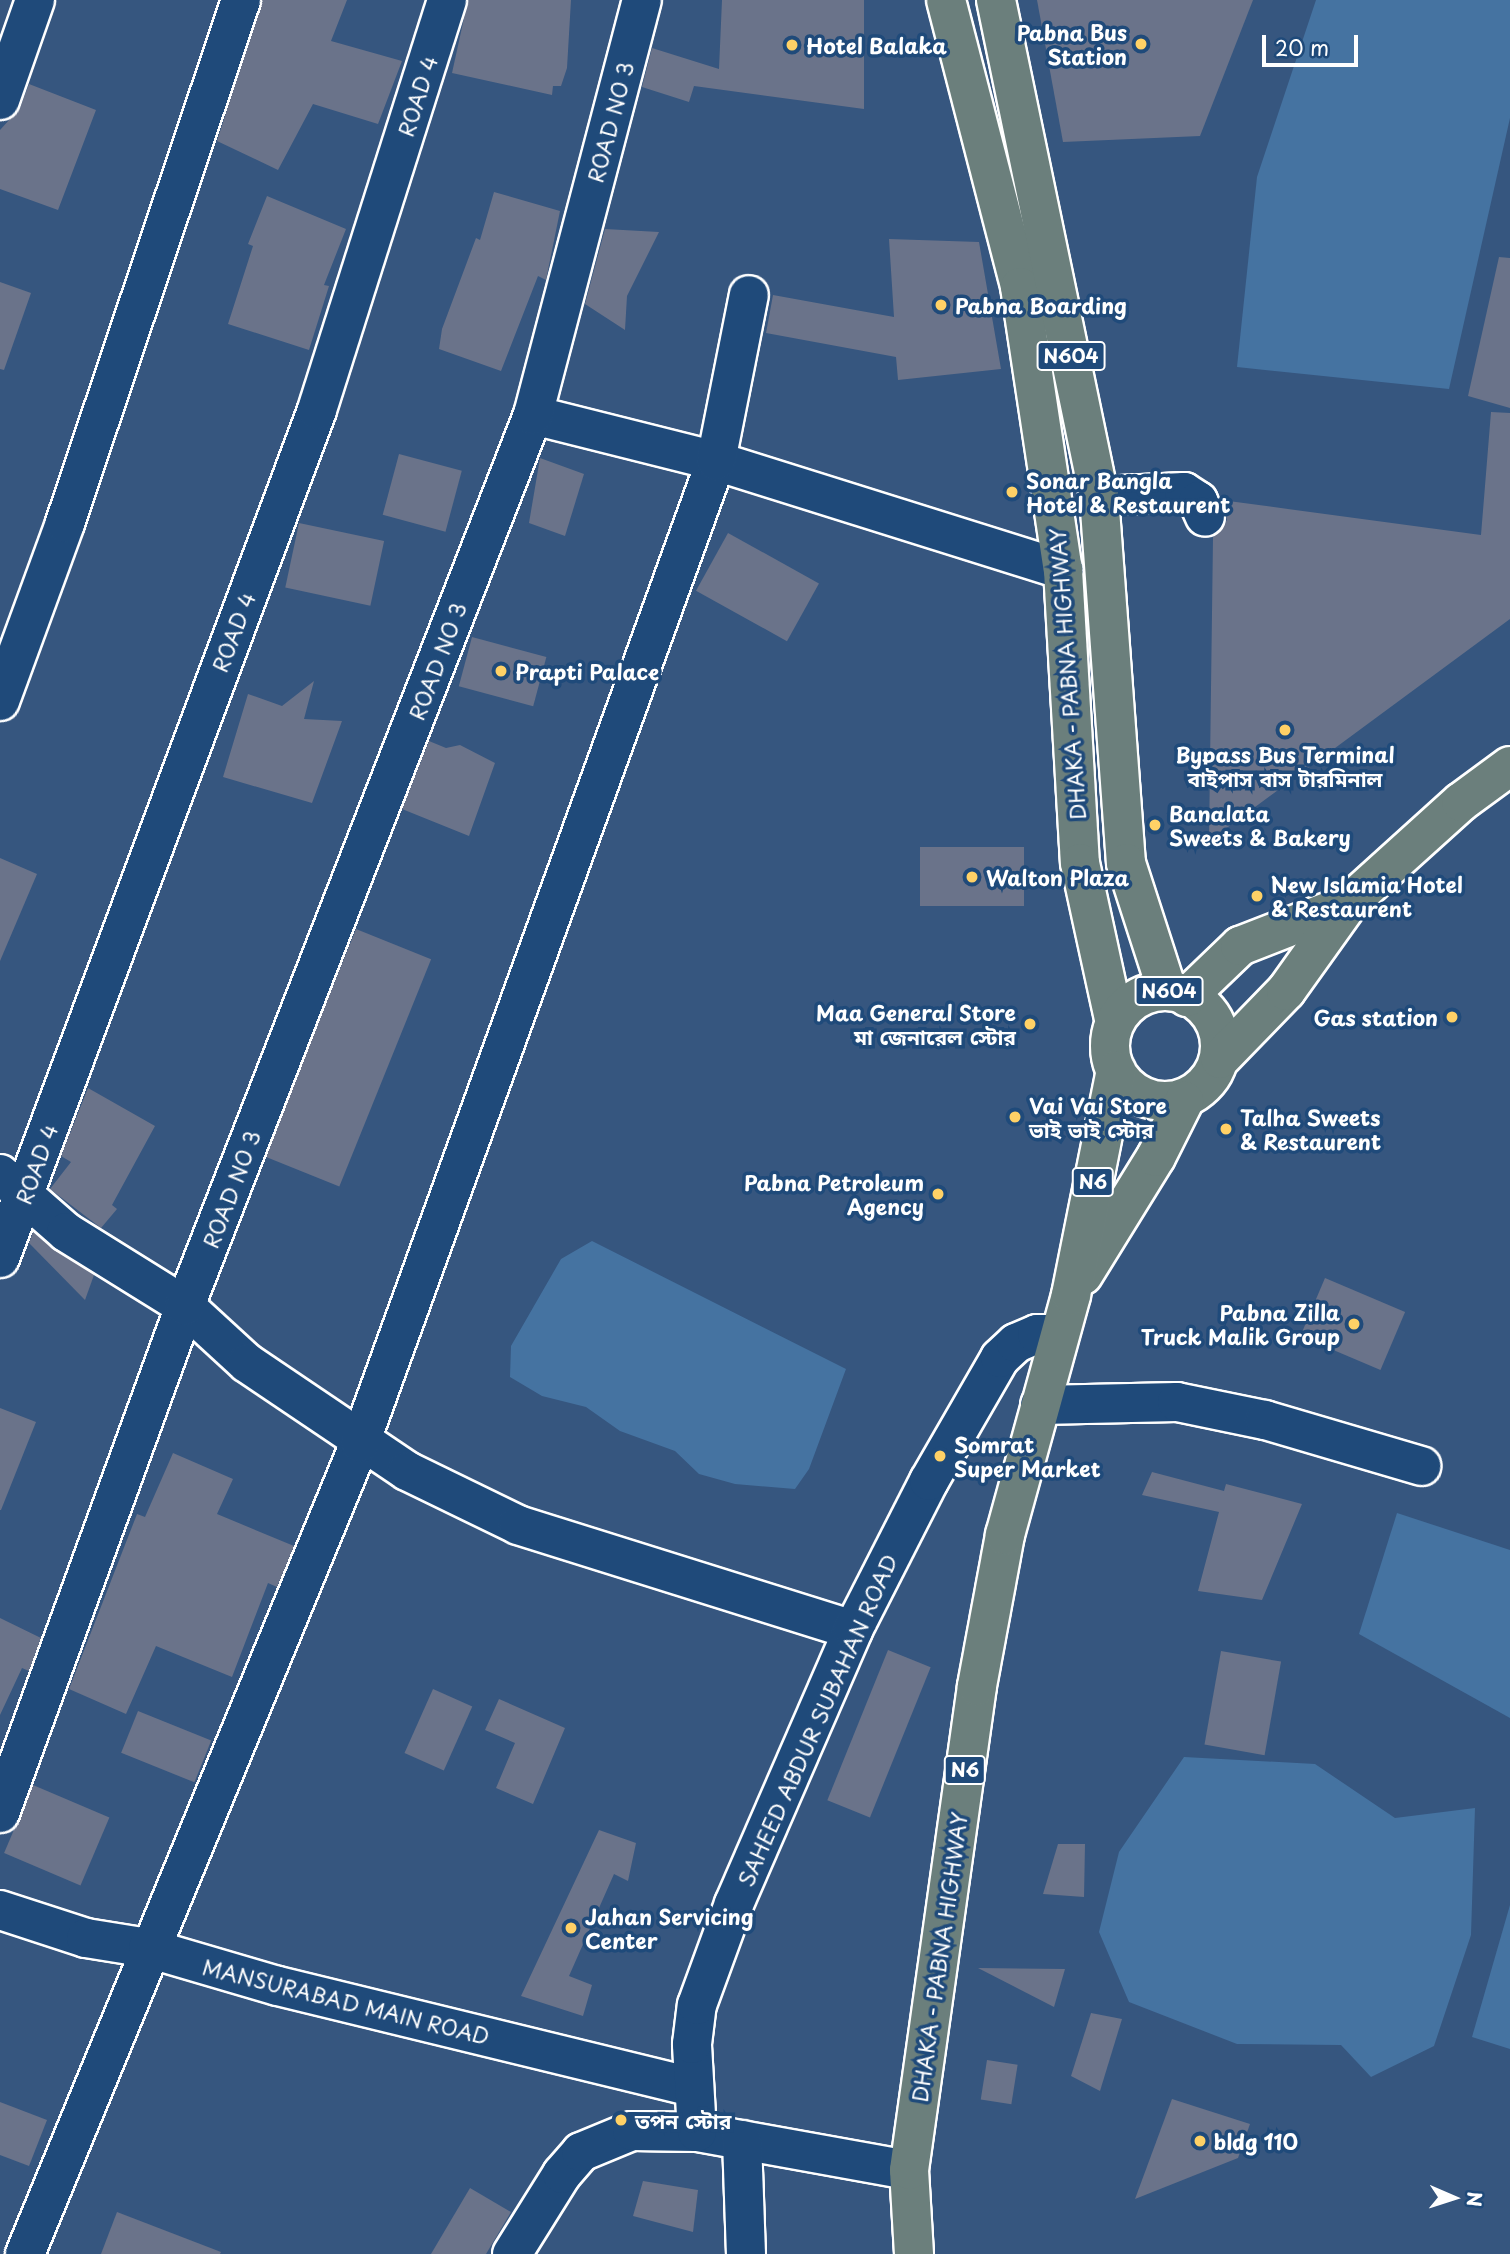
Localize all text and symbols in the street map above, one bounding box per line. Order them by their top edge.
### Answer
place label: Pabna Bus Station [1016,19,1127,69]
scale bar [1265,21,1361,65]
text: 20 m [1275,31,1329,63]
place label: Hotel Balaka [806,32,948,58]
marker: Pabna Bus Station [1133,36,1149,52]
marker: Hotel Balaka [784,37,800,53]
street label: ROAD 4 [392,52,442,140]
street label: ROAD NO 3 [582,59,638,185]
place label: Pabna Boarding [955,292,1126,318]
marker: Pabna Boarding [933,297,949,313]
road number: N604 [1036,340,1106,372]
place label: Sonar Bangla Hotel & Restaurent [1026,467,1232,517]
marker: Sonar Bangla Hotel & Restaurent [1004,484,1020,500]
street label: DHAKA - PABNA HIGHWAY [1044,528,1090,820]
street label: ROAD 4 [206,588,260,676]
street label: ROAD NO 3 [403,598,471,724]
place label: Prapti Palace [515,658,660,684]
marker: Prapti Palace [493,663,509,679]
marker: Bypass Bus Terminal বাইপাস বাস টারমিনাল [1277,722,1293,738]
place label: Bypass Bus Terminal বাইপাস বাস টারমিনাল [1176,741,1394,791]
place label: Banalata Sweets & Bakery [1169,800,1352,850]
marker: Banalata Sweets & Bakery [1147,817,1163,833]
place label: Walton Plaza [986,864,1129,890]
marker: Walton Plaza [964,869,980,885]
place label: New Islamia Hotel & Restaurent [1271,871,1465,921]
marker: New Islamia Hotel & Restaurent [1249,888,1265,904]
road number: N604 [1134,976,1204,1007]
place label: Maa General Store মা জেনারেল স্টোর [815,999,1016,1049]
place label: Gas station [1314,1004,1438,1030]
marker: Gas station [1444,1009,1460,1025]
marker: Maa General Store মা জেনারেল স্টোর [1022,1016,1038,1032]
place label: Vai Vai Store ভাই ভাই স্টোর [1029,1092,1166,1142]
place label: Talha Sweets & Restaurent [1240,1104,1382,1154]
marker: Vai Vai Store ভাই ভাই স্টোর [1007,1109,1023,1125]
street label: ROAD 4 [10,1120,62,1208]
marker: Talha Sweets & Restaurent [1218,1121,1234,1137]
street label: ROAD NO 3 [197,1126,265,1252]
road number: N6 [1070,1166,1116,1198]
place label: Pabna Petroleum Agency [745,1169,924,1219]
marker: Pabna Petroleum Agency [930,1186,946,1202]
place label: Pabna Zilla Truck Malik Group [1139,1299,1340,1349]
marker: Pabna Zilla Truck Malik Group [1346,1316,1362,1332]
place label: Somrat Super Market [954,1431,1102,1481]
marker: Somrat Super Market [932,1448,948,1464]
street label: SAHEED ABDUR SUBAHAN ROAD [732,1551,902,1889]
road number: N6 [942,1754,988,1786]
street label: DHAKA - PABNA HIGHWAY [906,1812,972,2102]
place label: Jahan Servicing Center [585,1903,753,1953]
marker: Jahan Servicing Center [563,1920,579,1936]
street label: MANSURABAD MAIN ROAD [200,1953,492,2049]
place label: তপন স্টোর [635,2107,731,2133]
marker: তপন স্টোর [613,2112,629,2128]
place label: bldg 110 [1214,2128,1300,2154]
marker: bldg 110 [1192,2133,1208,2149]
north arrow [1419,2163,1489,2233]
text: N [1461,2191,1489,2207]

